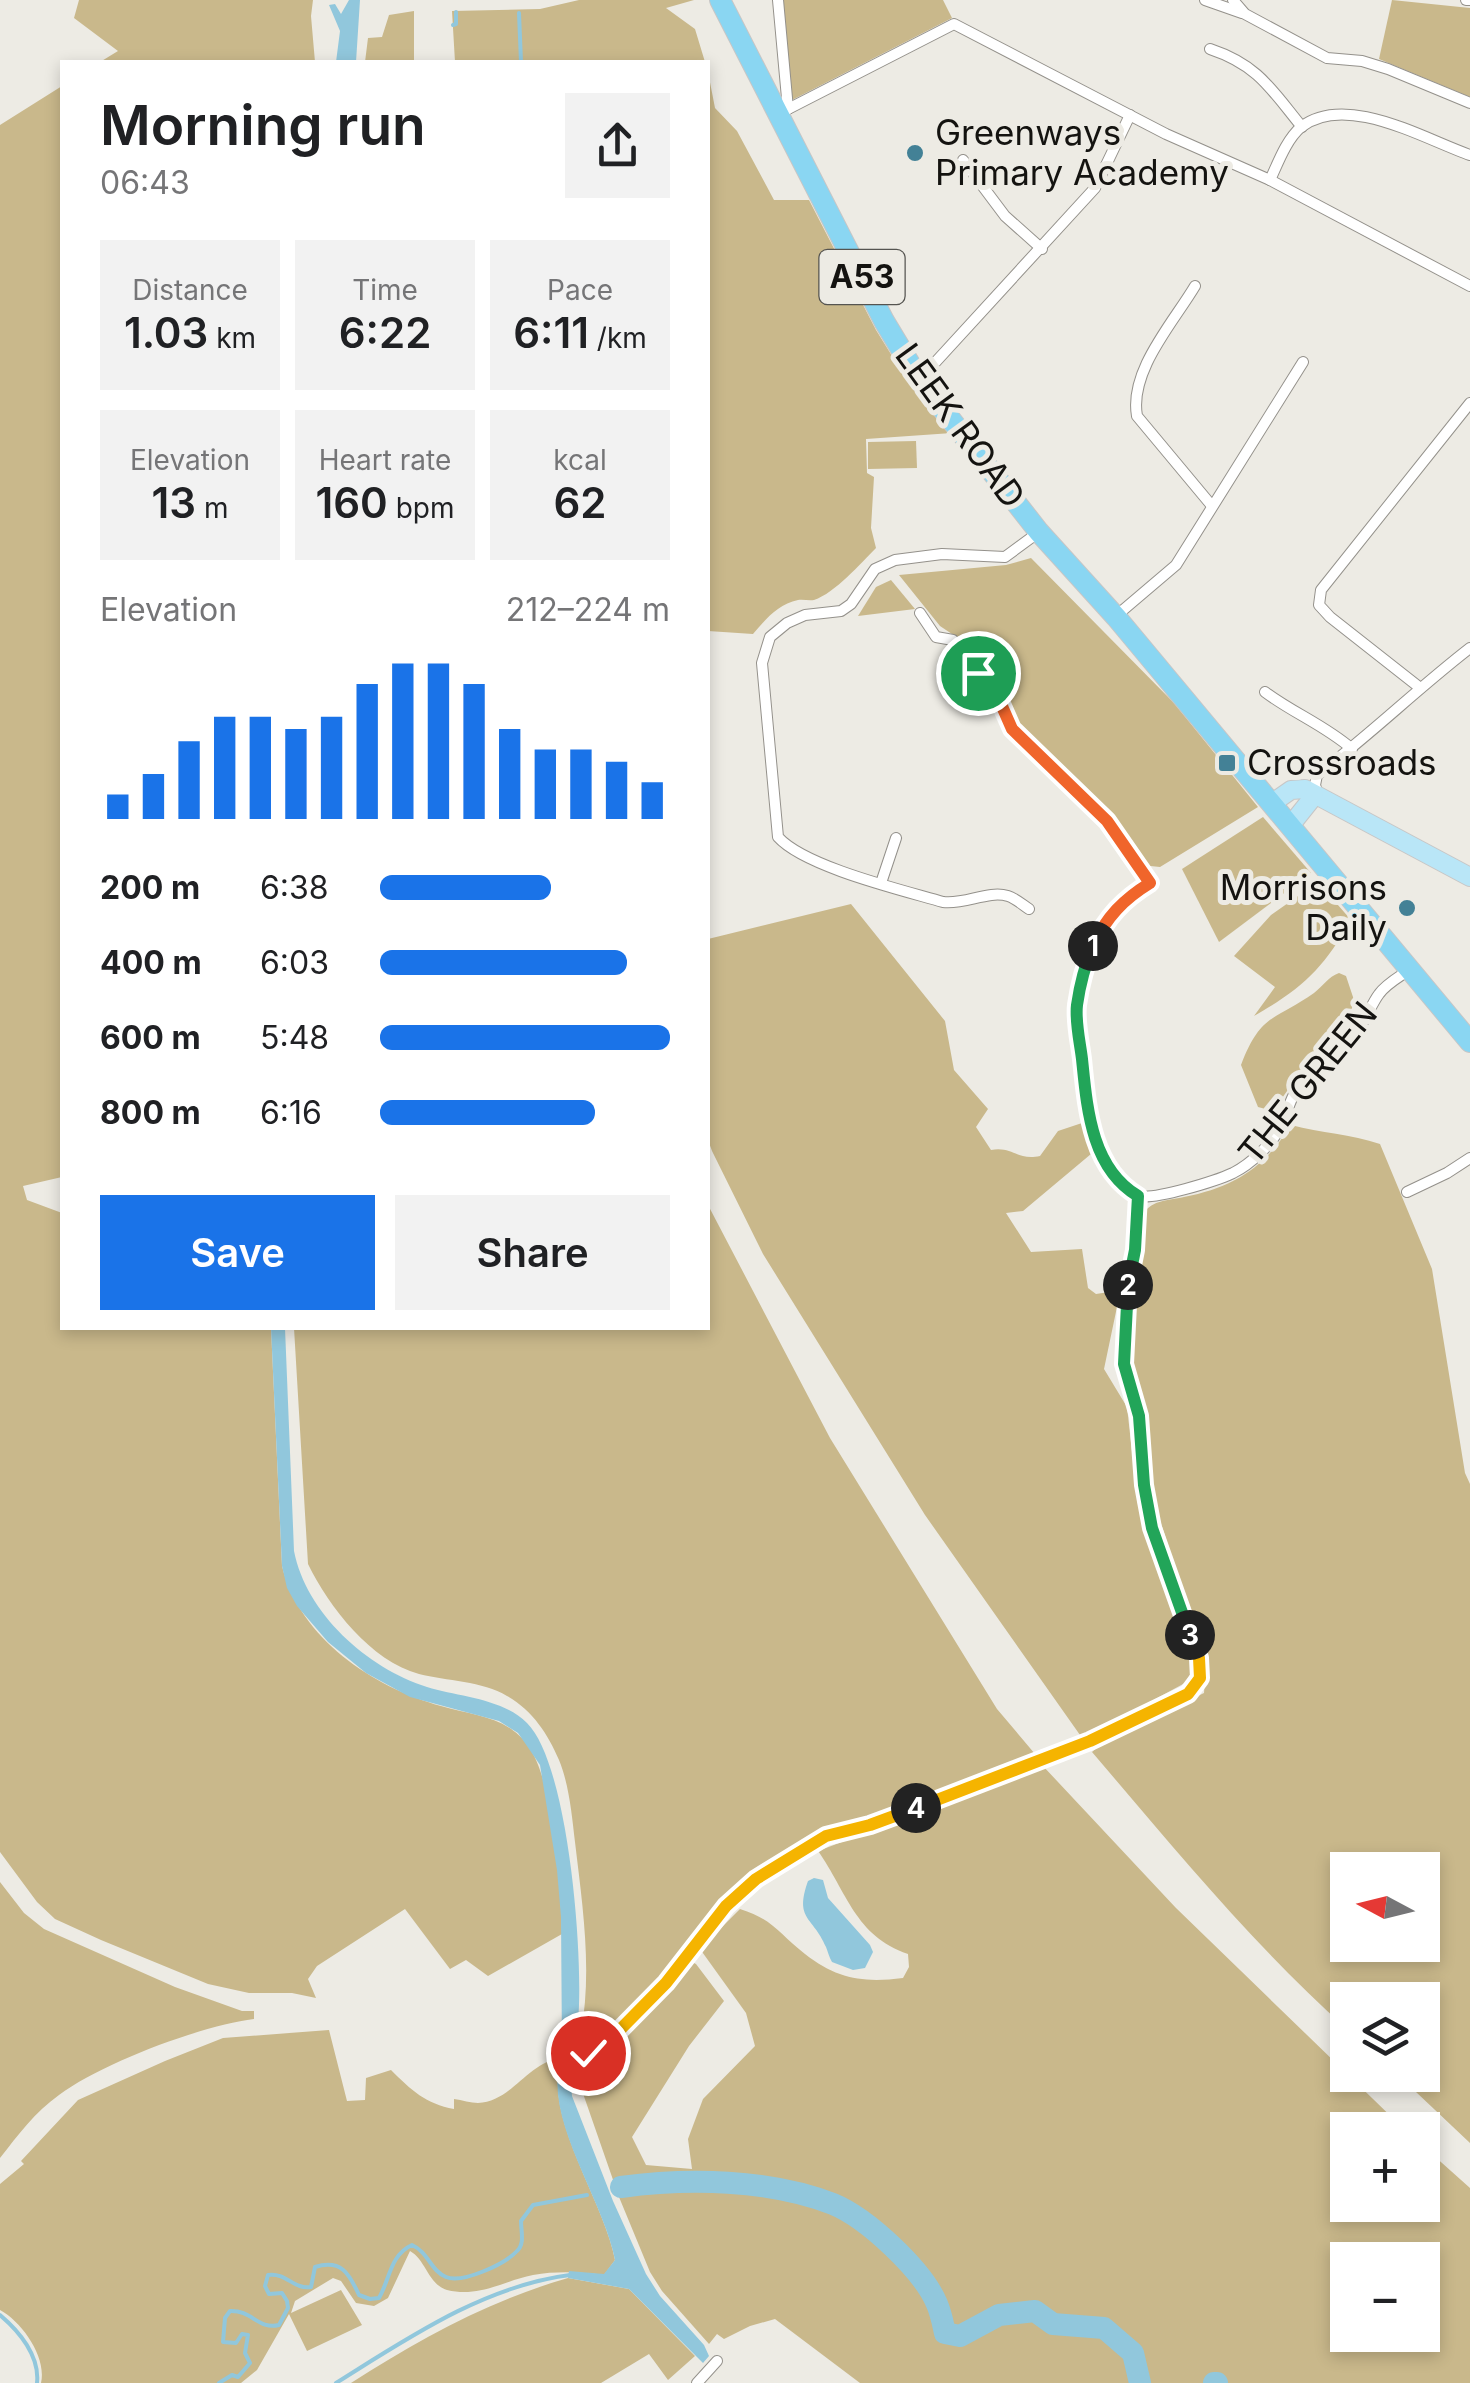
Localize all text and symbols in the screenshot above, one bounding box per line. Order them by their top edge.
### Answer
text: Morning run [100,92,426,158]
button: share [565,93,670,198]
place label: Greenways Primary Academy [935,111,1229,193]
marker: Greenways Primary Academy [904,142,926,164]
text: 06:43 [100,163,190,202]
road number: A53 [820,250,904,304]
text: Distance [132,273,248,307]
text: Time [352,273,418,307]
text: Pace [547,273,613,307]
text: 1.03 [124,307,208,358]
text: 6:22 [339,307,431,358]
text: 6:11 [513,307,589,358]
text: km [208,321,256,355]
text: /km [589,321,647,355]
street label: LEEK ROAD [887,335,1034,516]
text: Elevation [130,443,250,477]
text: Heart rate [319,443,451,477]
text: kcal [553,443,607,477]
text: 13 [152,477,196,528]
text: 160 [315,477,388,528]
text: 62 [553,477,607,528]
text: m [196,491,228,525]
text: bpm [388,491,455,525]
text: Elevation [100,590,237,629]
text: 212–224 m [506,590,670,629]
pin [936,631,1021,716]
icon: arrive [951,646,1006,701]
place label: Crossroads [1247,741,1437,783]
marker: Crossroads [1216,752,1238,774]
place label: Morrisons Daily [1220,866,1387,948]
text: 200 m [100,868,200,907]
text: 6:38 [260,868,329,907]
marker: Morrisons Daily [1396,897,1418,919]
pin: 1 [1068,921,1118,971]
text: 1 [1087,929,1099,963]
text: 400 m [100,943,202,982]
text: 6:03 [260,943,329,982]
street label: THE GREEN [1229,993,1385,1172]
text: 600 m [100,1018,201,1057]
text: 5:48 [260,1018,329,1057]
text: 800 m [100,1093,201,1132]
text: 6:16 [260,1093,322,1132]
button: Save [100,1195,375,1310]
button: Share [395,1195,670,1310]
pin: 2 [1103,1260,1153,1310]
text: 2 [1119,1268,1137,1302]
pin: 3 [1165,1610,1215,1660]
text: 3 [1181,1618,1199,1652]
pin: 4 [891,1783,941,1833]
text: 4 [907,1791,925,1825]
north arrow [1330,1852,1440,1962]
map controls [1330,1852,1440,2352]
button: layers [1330,1982,1440,2092]
pin [546,2011,631,2096]
icon: check [561,2026,616,2081]
button: + [1330,2112,1440,2222]
button: − [1330,2242,1440,2352]

